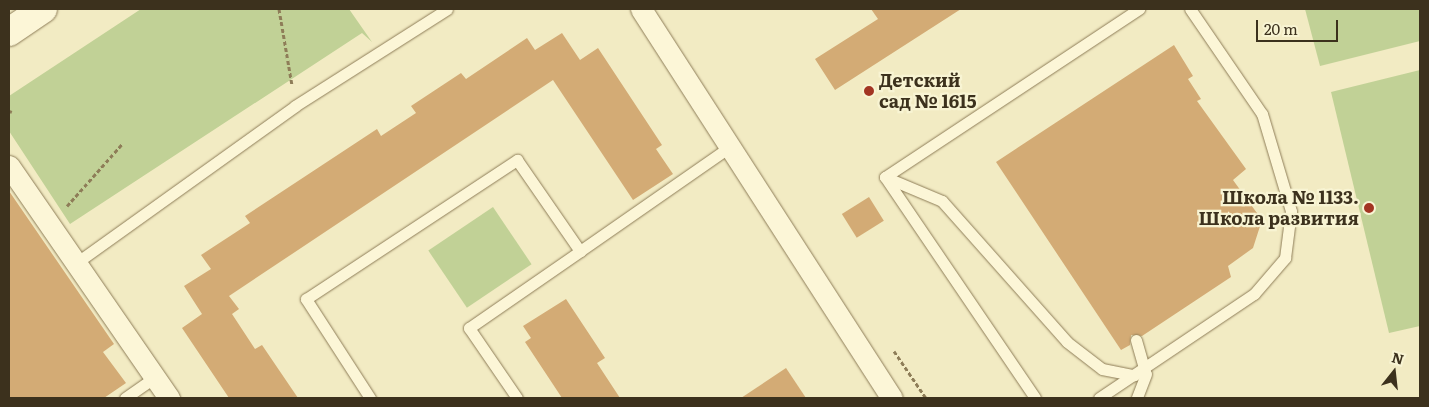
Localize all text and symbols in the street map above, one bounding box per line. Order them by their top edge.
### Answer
scale bar [1259,10,1342,42]
text: 20 m [1264,17,1298,40]
place label: Детский сад № 1615 [879,70,977,112]
marker: Детский сад № 1615 [863,85,875,97]
place label: Школа № 1133. Школа развития [1199,187,1359,230]
marker: Школа № 1133. Школа развития [1363,202,1375,214]
text: N [1390,346,1407,369]
north arrow [1369,347,1419,397]

